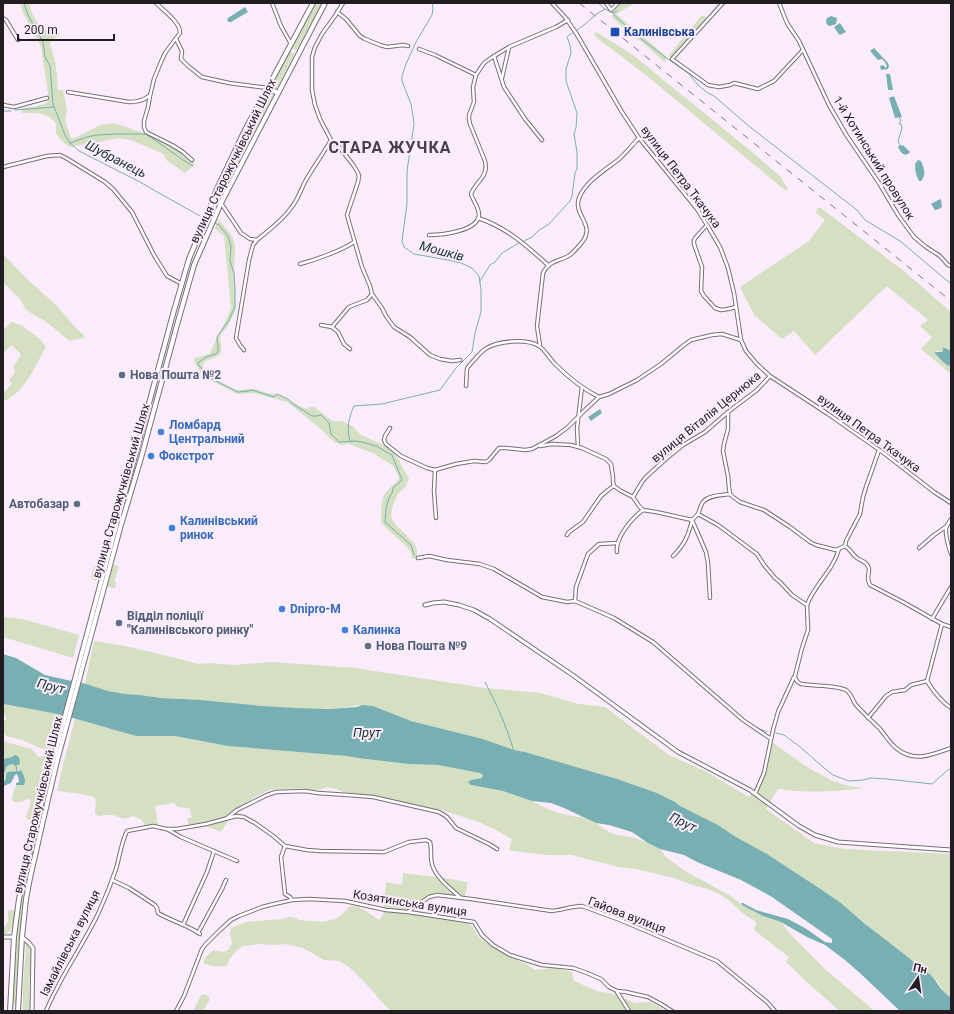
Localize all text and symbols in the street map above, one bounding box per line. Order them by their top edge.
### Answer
scale bar [18,16,114,42]
text: 200 m [24,23,58,37]
place label: Калинівська [624,25,695,39]
marker: Калинівська [609,26,621,38]
street label: вулиця Старожучківський Шлях [187,77,279,245]
street label: 1-й Хотинський провулок [830,94,918,223]
street label: вулиця Петра Ткачука [638,123,724,231]
water label: Шубранець [83,137,149,181]
district label: СТАРА ЖУЧКА [328,138,452,157]
water label: Мошків [418,238,466,264]
place label: Нова Пошта №2 [130,368,221,382]
street label: вулиця Віталія Цернюка [649,369,763,465]
marker: Нова Пошта №2 [117,370,127,380]
street label: вулиця Петра Ткачука [815,391,923,475]
street label: вулиця Старожучківський Шлях [89,402,153,580]
place label: Ломбард Центральний [169,418,245,446]
marker: Ломбард Центральний [156,427,166,437]
place label: Фокстрот [159,449,214,463]
marker: Фокстрот [146,451,156,461]
place label: Автобазар [9,497,69,511]
marker: Автобазар [72,499,82,509]
place label: Калинівський ринок [180,514,258,542]
marker: Калинівський ринок [167,523,177,533]
place label: Dnipro-M [290,602,341,616]
marker: Dnipro-M [277,604,287,614]
place label: Відділ поліції "Калинівського ринку" [127,609,253,637]
marker: Відділ поліції "Калинівського ринку" [114,618,124,628]
place label: Калинка [353,623,401,637]
marker: Калинка [340,625,350,635]
place label: Нова Пошта №9 [376,639,467,653]
marker: Нова Пошта №9 [363,641,373,651]
water label: Прут [36,675,67,697]
street label: вулиця Старожучківський Шлях [11,715,65,895]
water label: Прут [353,725,382,740]
water label: Прут [667,809,700,835]
street label: Козятинська вулиця [352,887,468,919]
street label: Ізмайлівська вулиця [37,888,103,998]
street label: Гайова вулиця [586,894,668,936]
north arrow [898,958,938,998]
text: Пн [912,961,928,977]

